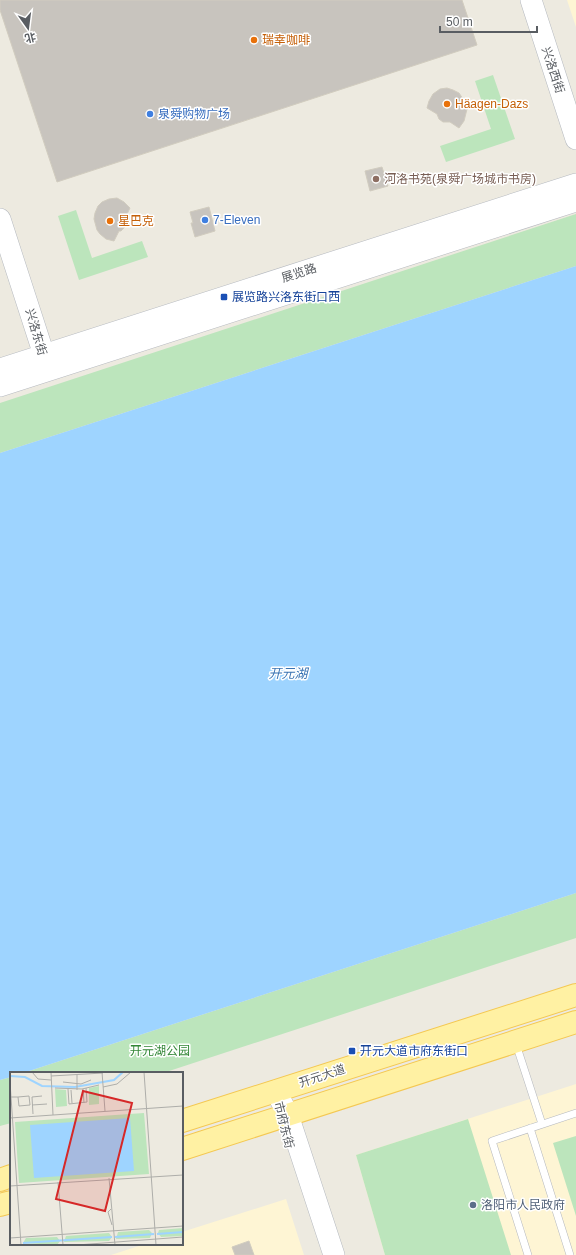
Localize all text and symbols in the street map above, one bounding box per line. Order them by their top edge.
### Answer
north arrow [8,8,48,48]
scale bar [440,8,537,34]
text: 50 m [446,15,473,29]
text: 北 [24,31,37,45]
place label: 瑞幸咖啡 [262,33,310,47]
marker: 瑞幸咖啡 [249,35,259,45]
street label: 兴洛西街 [539,45,567,95]
place label: Häagen-Dazs [455,97,528,111]
marker: Häagen-Dazs [442,99,452,109]
place label: 泉舜购物广场 [158,107,230,121]
marker: 泉舜购物广场 [145,109,155,119]
place label: 河洛书苑(泉舜广场城市书房) [384,172,536,186]
marker: 河洛书苑(泉舜广场城市书房) [371,174,381,184]
place label: 7-Eleven [213,213,260,227]
place label: 星巴克 [118,214,154,228]
marker: 7-Eleven [200,215,210,225]
marker: 星巴克 [105,216,115,226]
street label: 展览路 [280,261,318,285]
place label: 展览路兴洛东街口西 [232,290,340,304]
marker: 展览路兴洛东街口西 [219,292,229,302]
street label: 兴洛东街 [23,307,49,357]
water label: 开元湖 [268,666,309,681]
park label: 开元湖公园 [130,1044,190,1058]
place label: 开元大道市府东街口 [360,1044,468,1058]
marker: 开元大道市府东街口 [347,1046,357,1056]
street label: 开元大道 [297,1062,347,1090]
inset map [10,1072,183,1245]
street label: 市府东街 [271,1100,297,1150]
place label: 洛阳市人民政府 [481,1198,565,1212]
marker: 洛阳市人民政府 [468,1200,478,1210]

